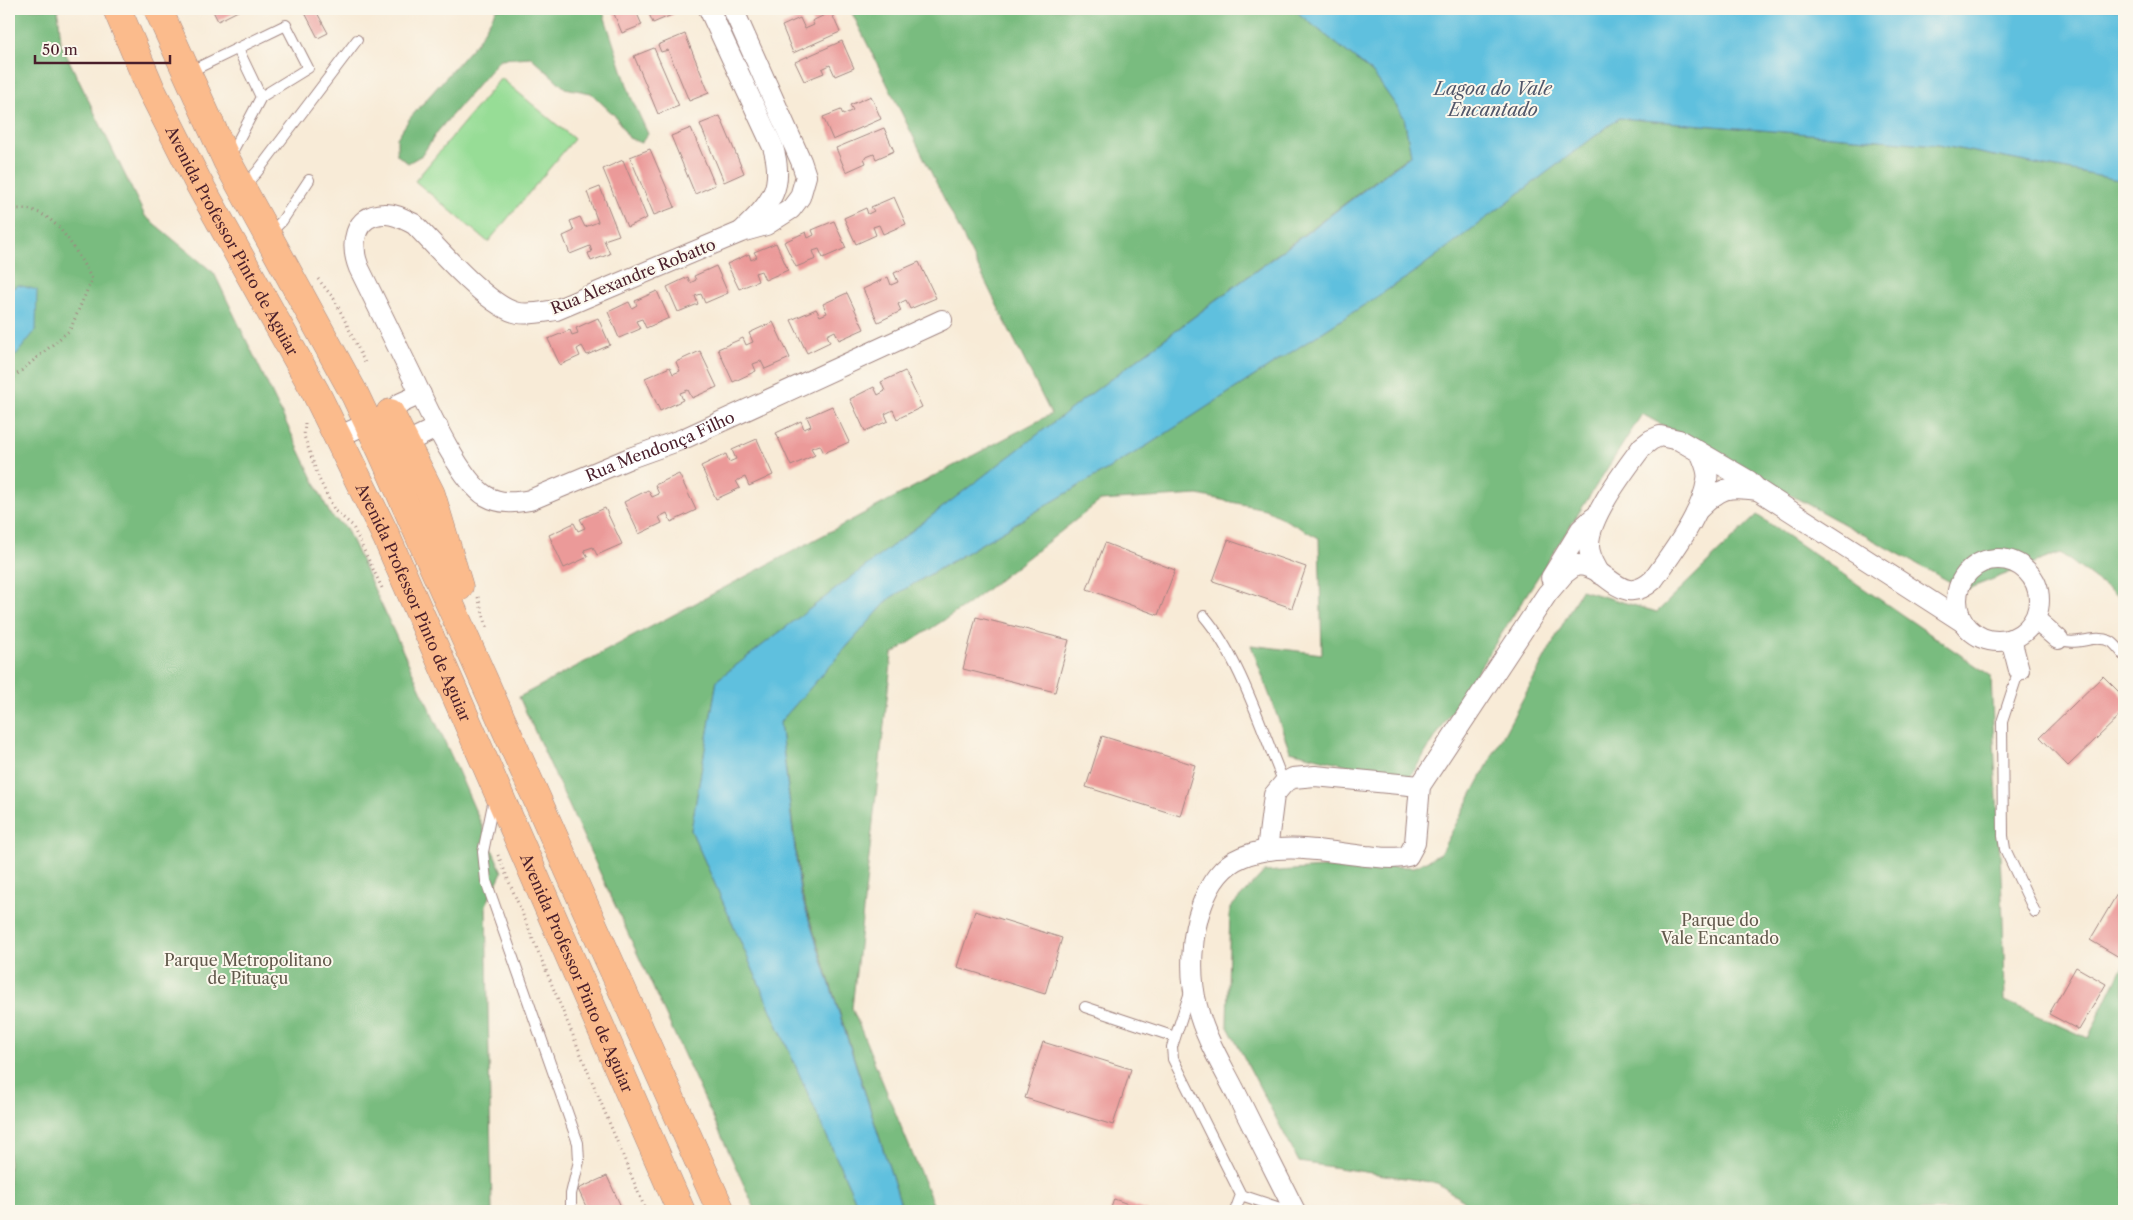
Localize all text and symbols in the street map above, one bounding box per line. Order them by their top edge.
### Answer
scale bar [35,32,170,64]
text: 50 m [42,40,78,59]
water label: Lagoa do Vale Encantado [1432,78,1553,121]
street label: Avenida Professor Pinto de Aguiar [161,122,303,359]
street label: Rua Alexandre Robatto [548,234,719,318]
street label: Rua Mendonça Filho [582,407,738,486]
street label: Avenida Professor Pinto de Aguiar [351,479,476,725]
street label: Avenida Professor Pinto de Aguiar [516,849,638,1096]
park label: Parque do Vale Encantado [1660,910,1779,948]
park label: Parque Metropolitano de Pituaçu [164,950,332,988]

